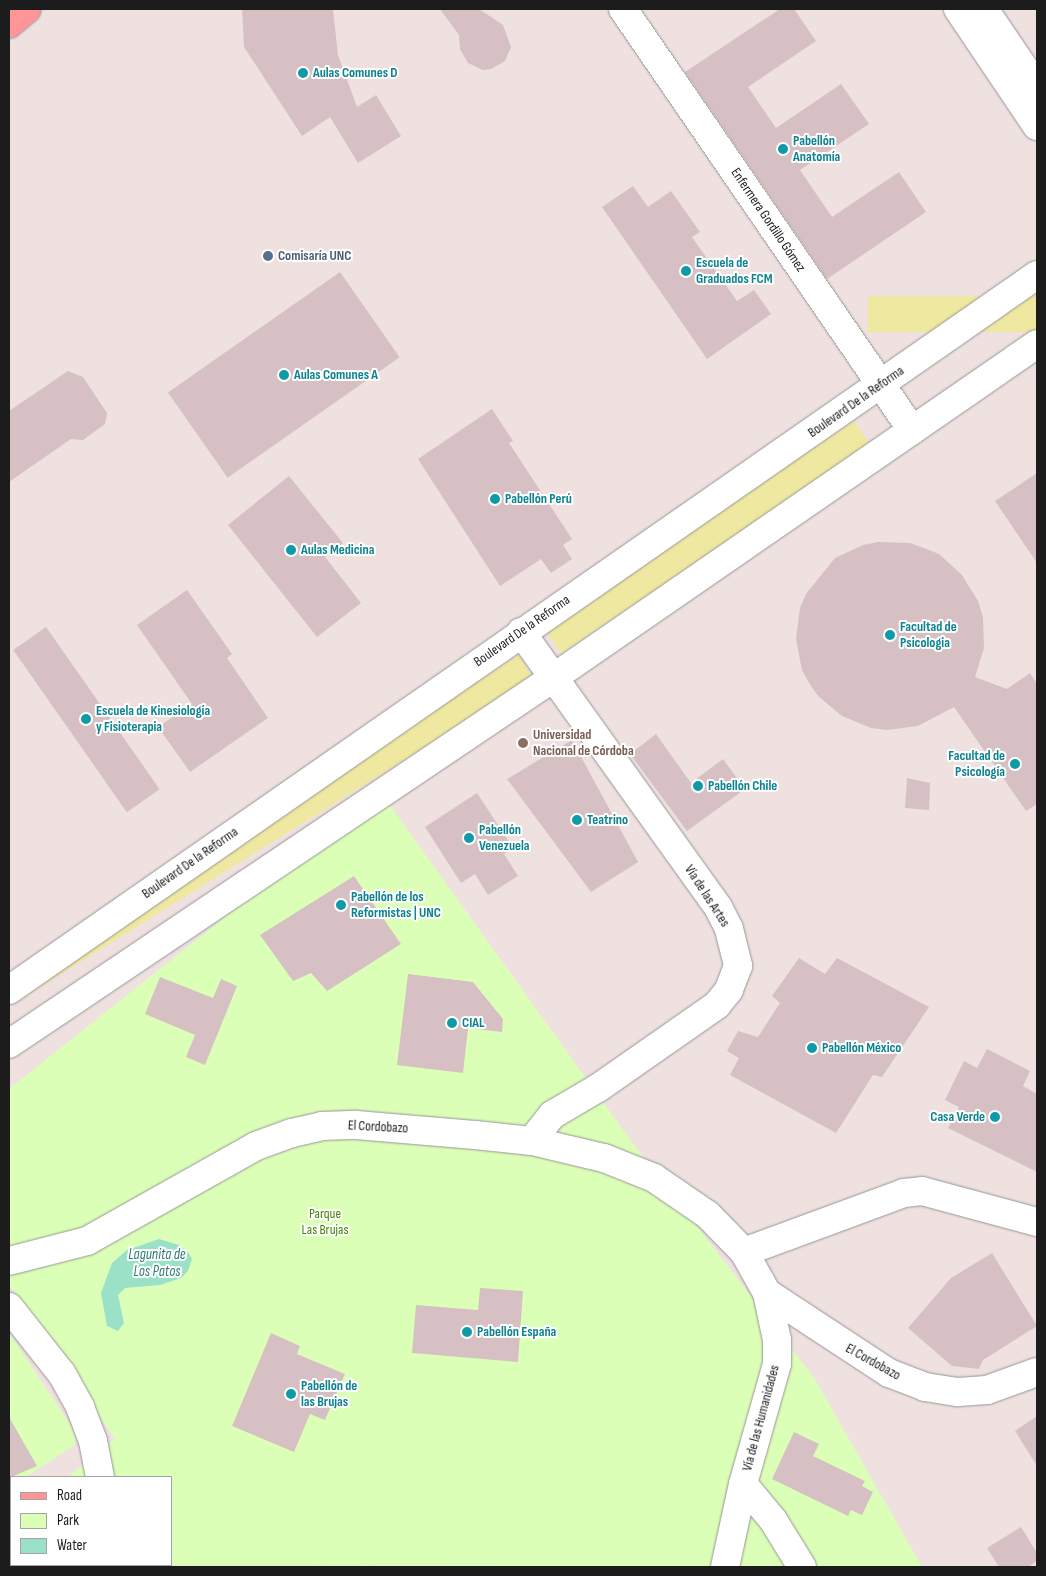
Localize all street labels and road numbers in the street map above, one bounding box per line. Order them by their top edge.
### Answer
street label: Enfermera Gordillo Gómez [727,165,809,275]
street label: Boulevard De la Reforma [805,363,907,441]
street label: Boulevard De la Reforma [471,592,573,670]
street label: Boulevard De la Reforma [139,824,241,902]
street label: Vía de las Artes [681,862,733,930]
street label: El Cordobazo [347,1117,409,1137]
street label: El Cordobazo [843,1340,903,1384]
street label: Vía de las Humanidades [739,1363,783,1473]

